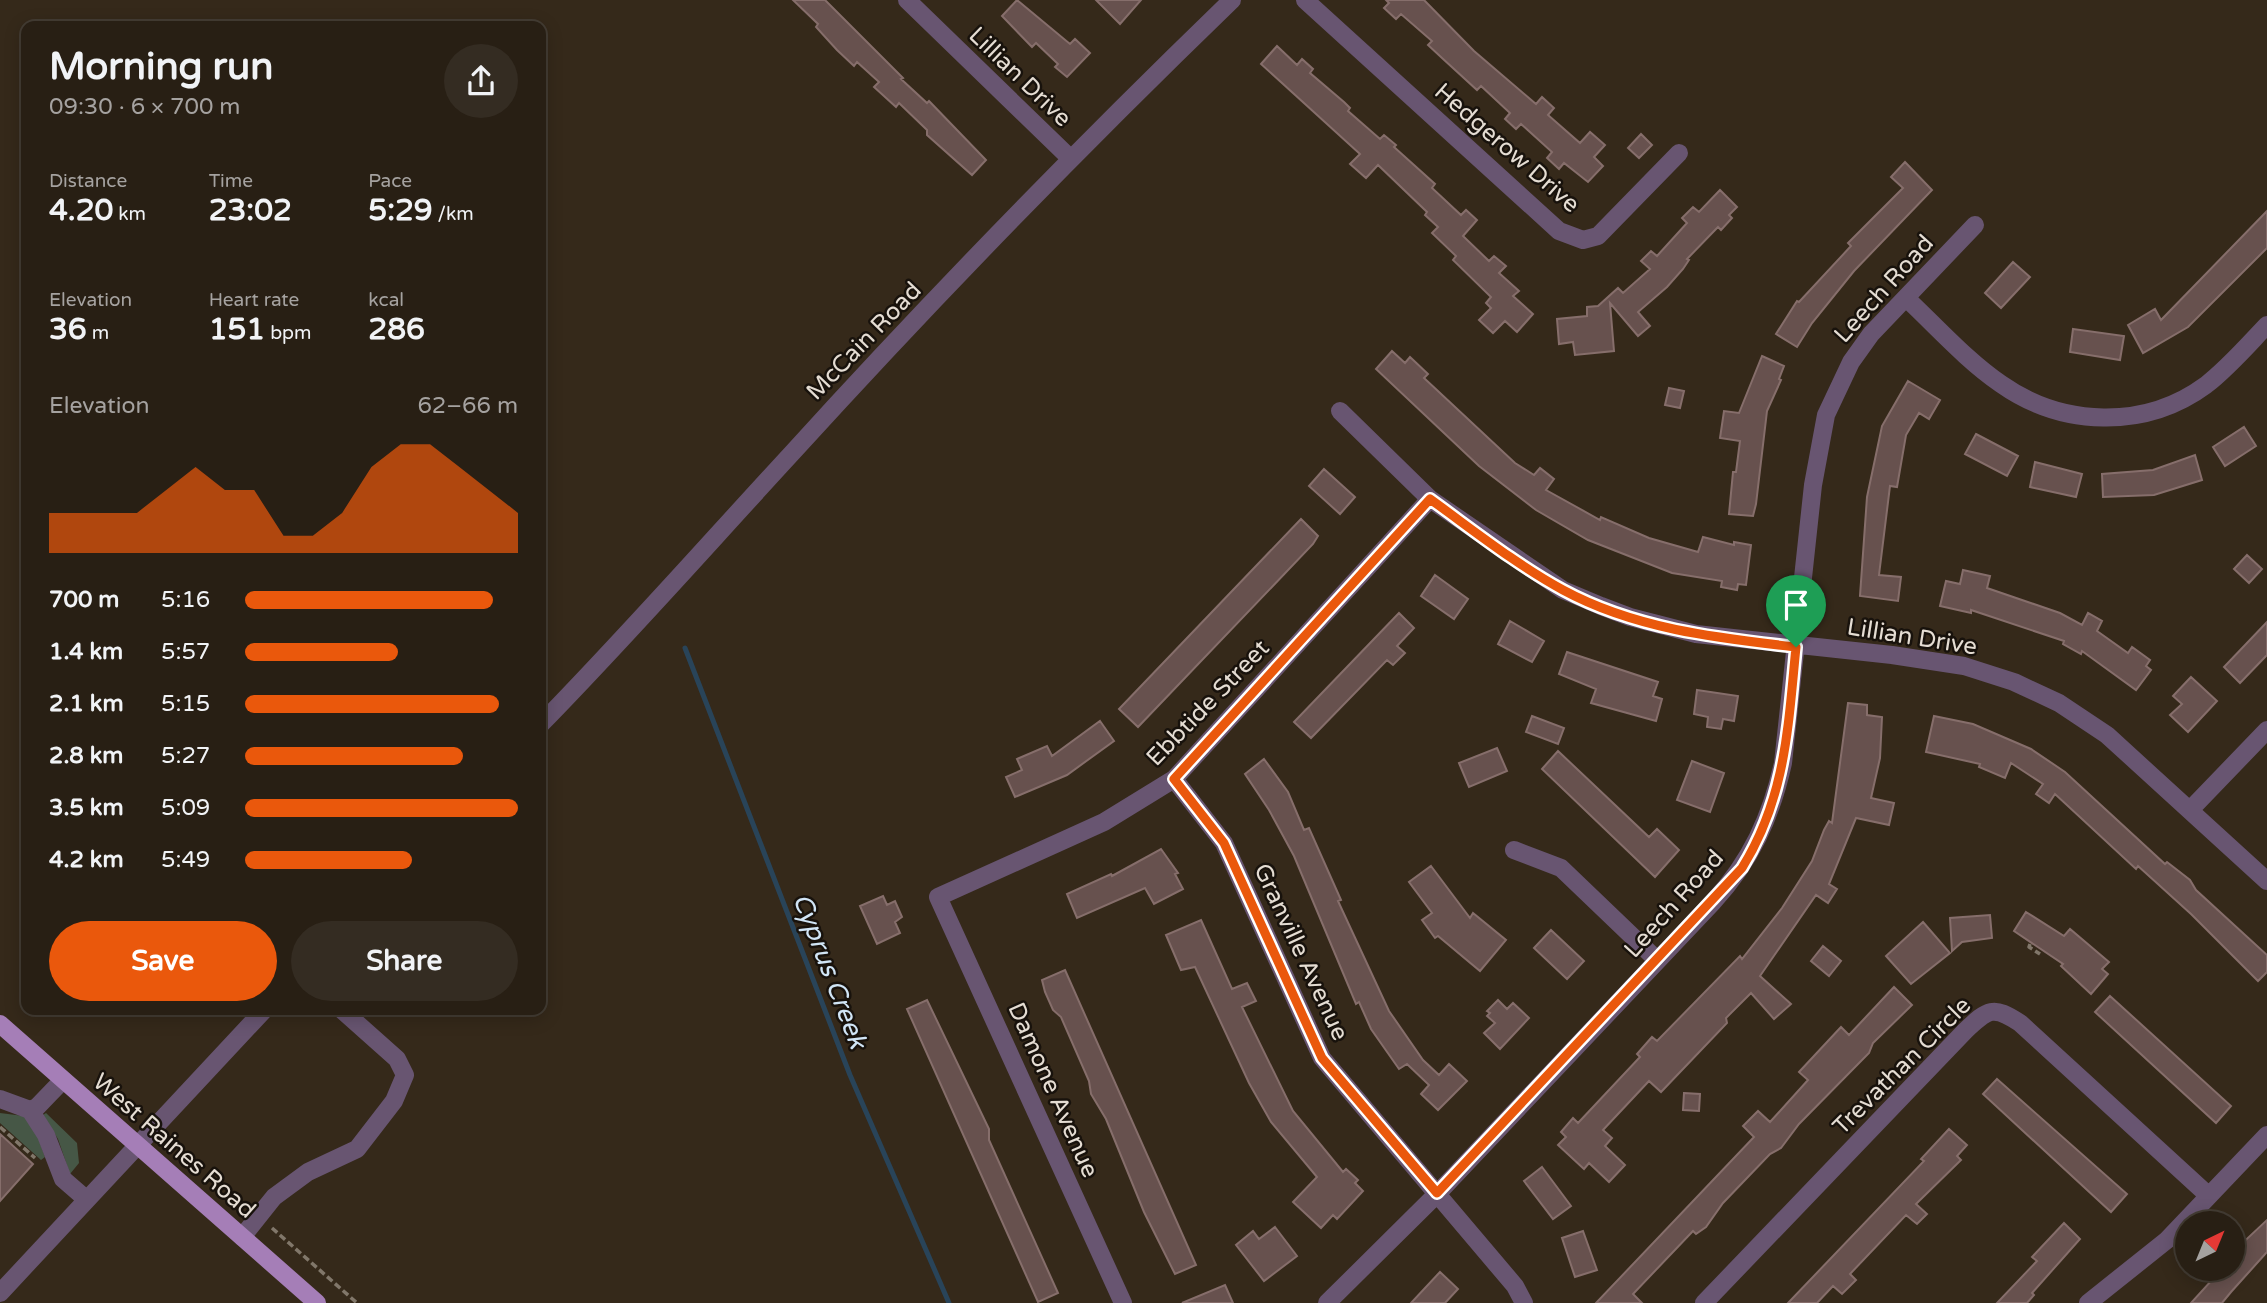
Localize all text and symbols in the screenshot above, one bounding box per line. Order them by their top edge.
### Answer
street label: Lillian Drive [963,21,1077,133]
text: Morning run [49,44,273,90]
button: share [444,44,518,118]
street label: Hedgerow Drive [1428,77,1586,219]
text: 09:30 · 6 × 700 m [49,93,240,121]
text: Distance [49,170,127,192]
text: Time [209,170,253,192]
text: Pace [368,170,412,192]
text: 4.20 [49,192,113,229]
text: 23:02 [209,192,292,229]
text: 5:29 [368,192,433,229]
text: km [113,203,146,225]
text: /km [433,203,474,225]
street label: Leech Road [1828,229,1940,349]
street label: McCain Road [801,276,927,406]
text: Elevation [49,289,132,311]
text: Heart rate [209,289,299,311]
text: kcal [368,289,404,311]
text: 36 [49,311,87,348]
text: 151 [209,311,265,348]
text: 286 [368,311,425,348]
text: m [87,322,109,344]
text: bpm [265,322,312,344]
text: Elevation [49,392,150,420]
text: 62–66 m [417,392,518,420]
pin [1766,575,1826,647]
text: 700 m [49,586,119,614]
text: 5:16 [161,586,210,614]
icon: arrive [1777,586,1815,624]
street label: Lillian Drive [1845,612,1979,662]
street label: Ebbtide Street [1141,634,1275,772]
text: 1.4 km [49,638,123,666]
text: 5:57 [161,638,210,666]
text: 2.1 km [49,690,124,718]
text: 5:15 [161,690,210,718]
text: 2.8 km [49,742,123,770]
text: 5:27 [161,742,210,770]
text: 3.5 km [49,794,124,822]
text: 5:09 [161,794,210,822]
street label: Leech Road [1618,844,1730,964]
text: 4.2 km [49,846,124,874]
text: 5:49 [161,846,210,874]
street label: Granville Avenue [1247,859,1355,1045]
water label: Cyprus Creek [786,889,874,1054]
button: Save [49,921,277,1001]
button: Share [291,921,518,1001]
street label: Trevathan Circle [1827,991,1977,1141]
street label: Damone Avenue [1001,998,1105,1182]
street label: West Raines Road [87,1067,261,1225]
north arrow [2175,1211,2245,1281]
map controls [2175,1211,2245,1281]

